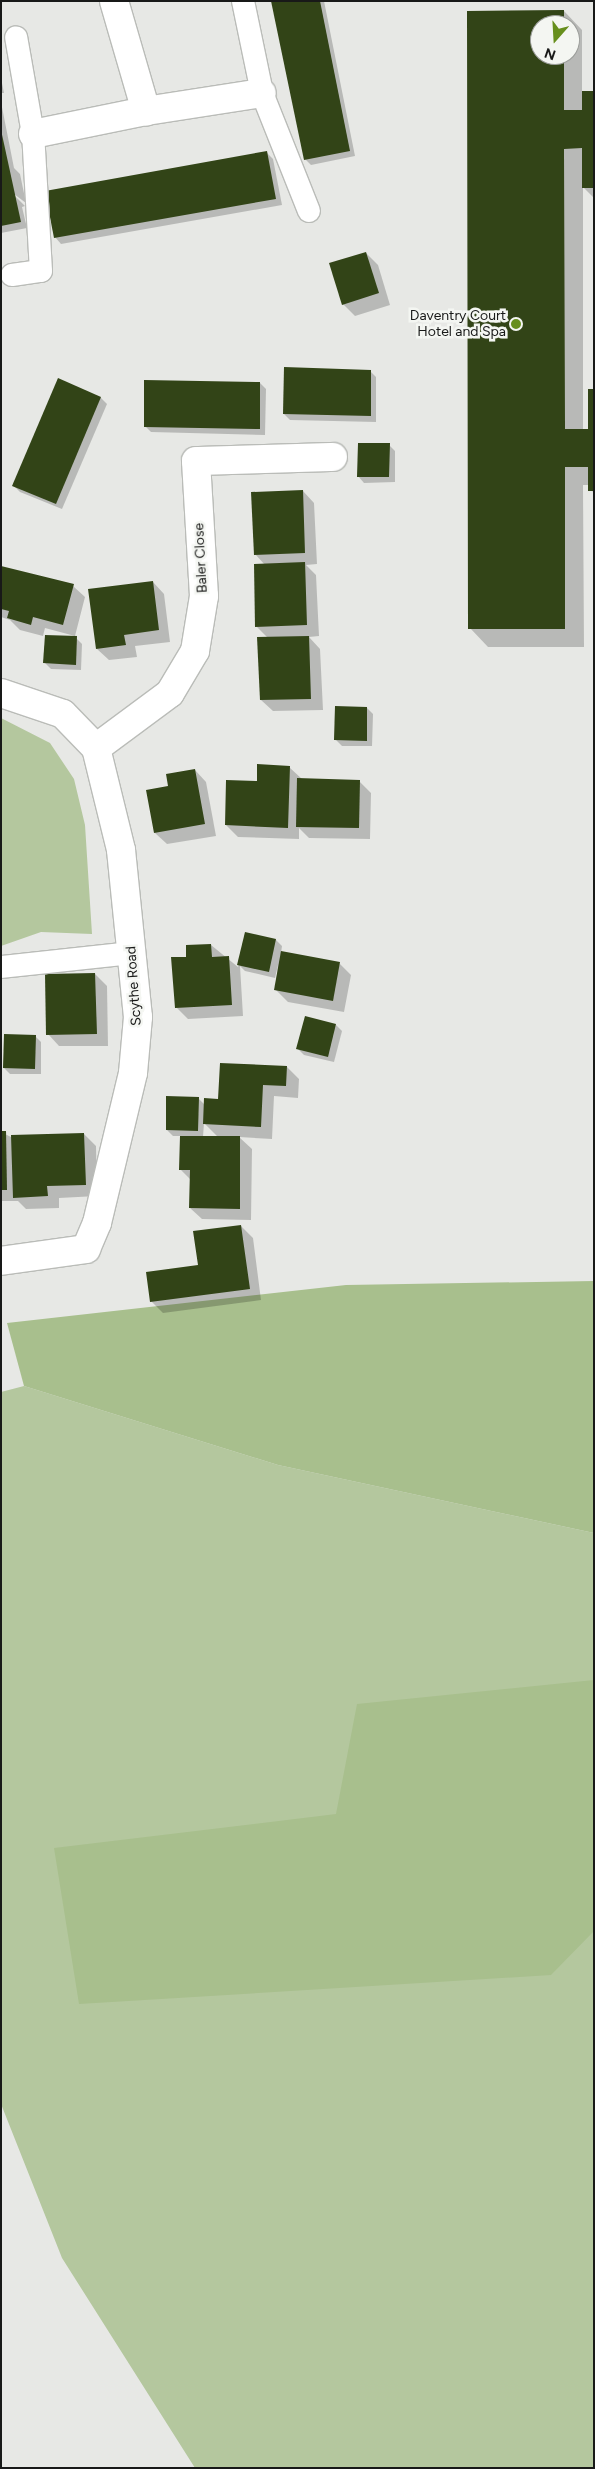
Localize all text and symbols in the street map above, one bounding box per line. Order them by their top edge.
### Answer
north arrow [530,15,580,65]
text: N [542,44,558,64]
place label: Daventry Court Hotel and Spa [410,308,506,341]
marker: Daventry Court Hotel and Spa [510,318,522,330]
street label: Baler Close [191,523,211,593]
street label: Scythe Road [123,946,145,1026]

